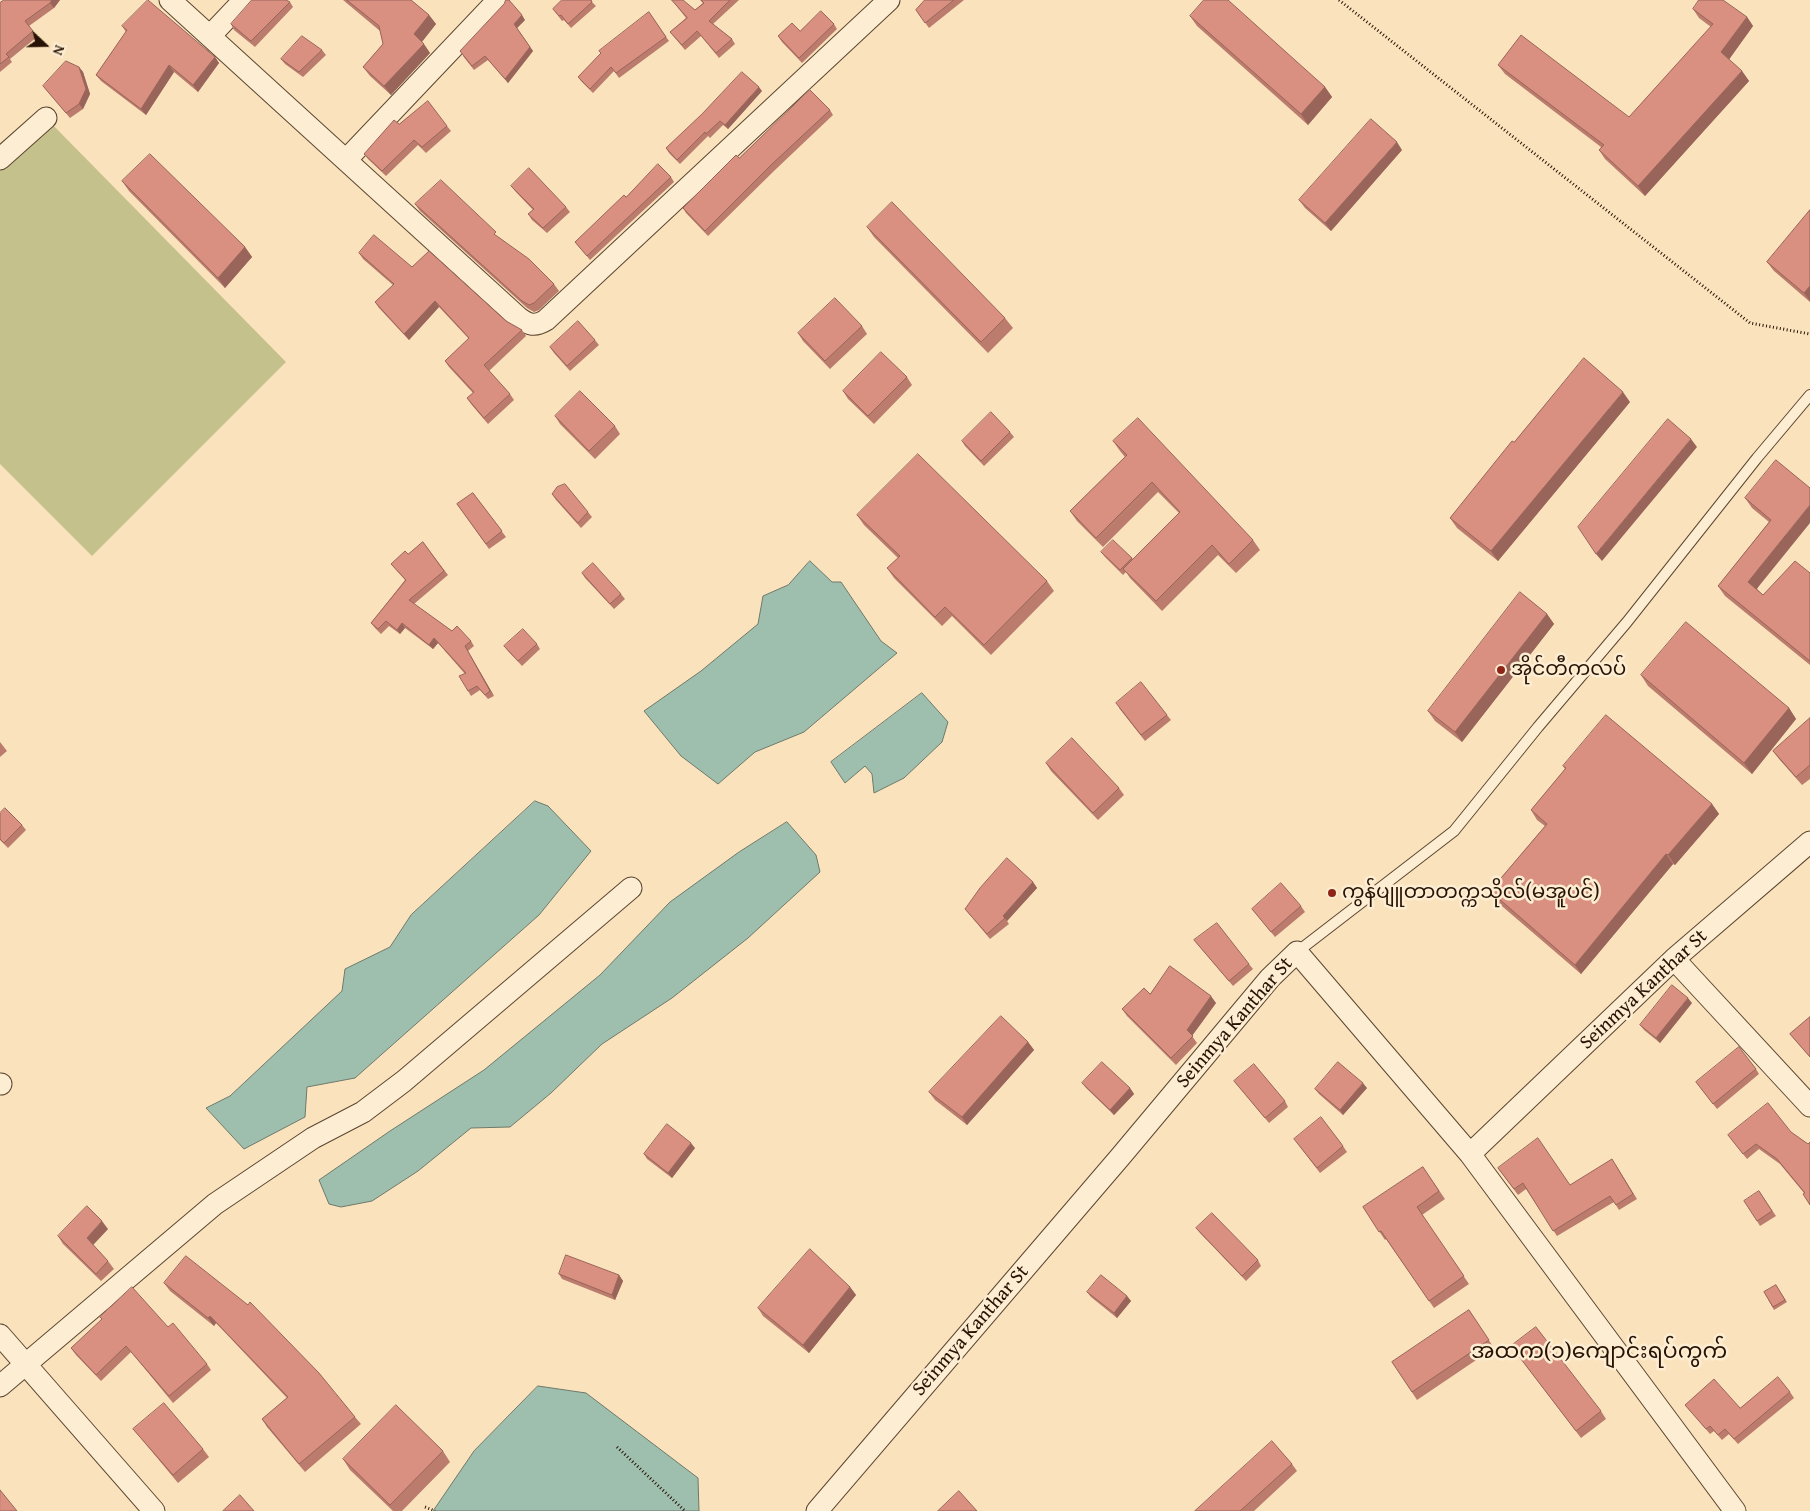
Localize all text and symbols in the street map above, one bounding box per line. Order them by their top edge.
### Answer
north arrow [20,20,70,70]
text: N [48,42,70,58]
place label: အိုင်တီကလပ် [1511,658,1626,682]
marker: အိုင်တီကလပ် [1495,664,1507,676]
place label: ကွန်ပျူတာတက္ကသိုလ်(မအူပင်) [1342,881,1600,905]
marker: ကွန်ပျူတာတက္ကသိုလ်(မအူပင်) [1326,887,1338,899]
street label: Seinmya Kanthar St [1575,925,1713,1055]
street label: Seinmya Kanthar St [1172,953,1298,1093]
street label: Seinmya Kanthar St [908,1261,1034,1401]
district label: အထက(၁)ကျောင်းရပ်ကွက် [1471,1339,1727,1365]

